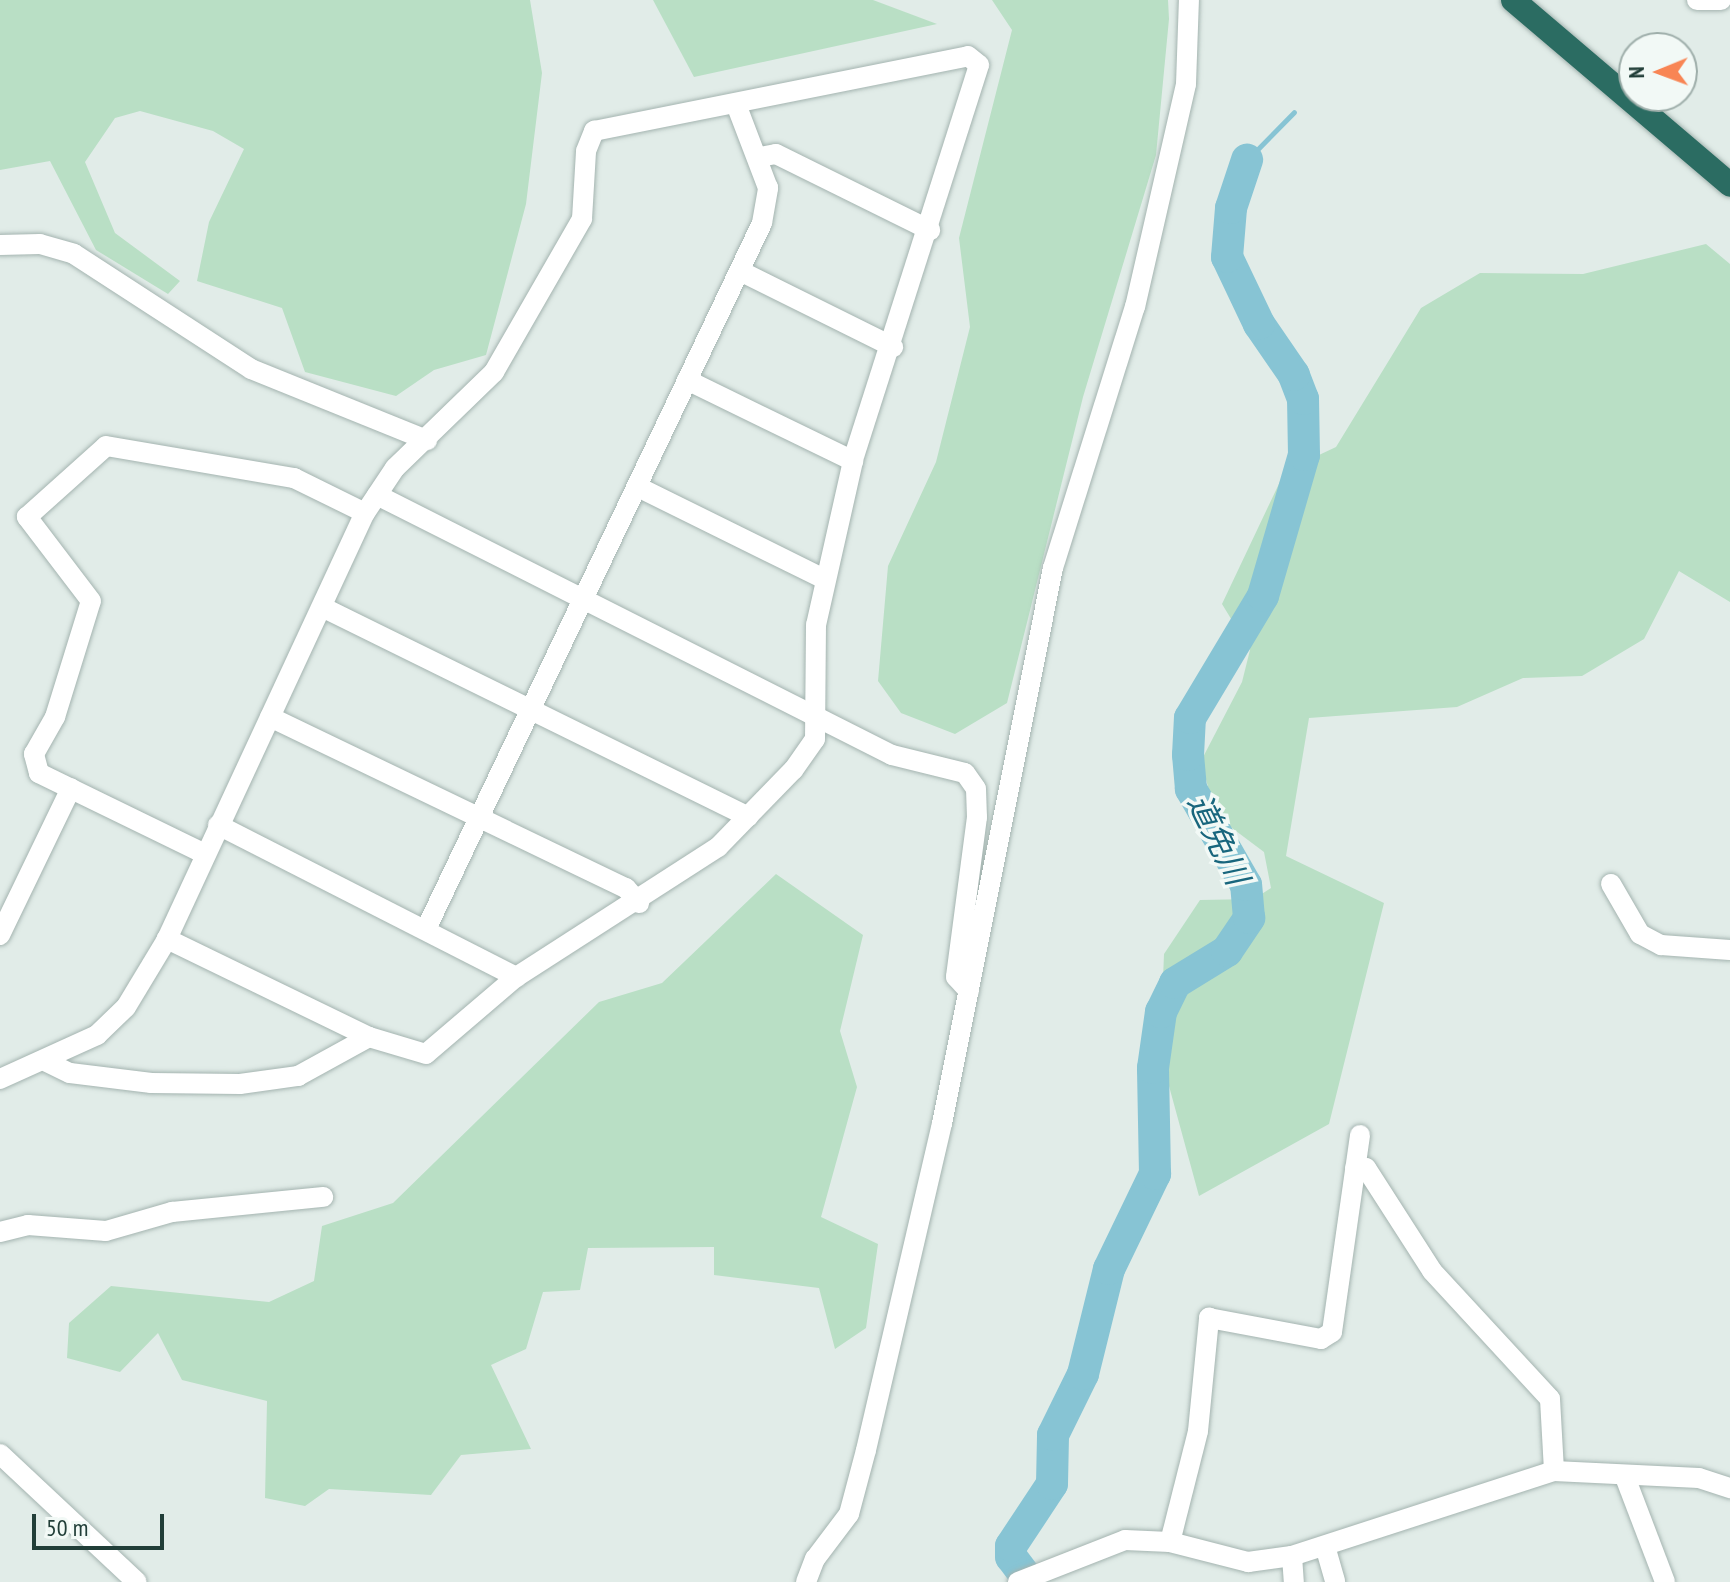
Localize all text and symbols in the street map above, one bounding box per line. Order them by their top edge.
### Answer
north arrow [1618,32,1698,112]
text: N [1622,66,1650,79]
water label: 道免川 [1181,787,1257,891]
scale bar [36,1498,168,1548]
text: 50 m [46,1512,88,1543]

